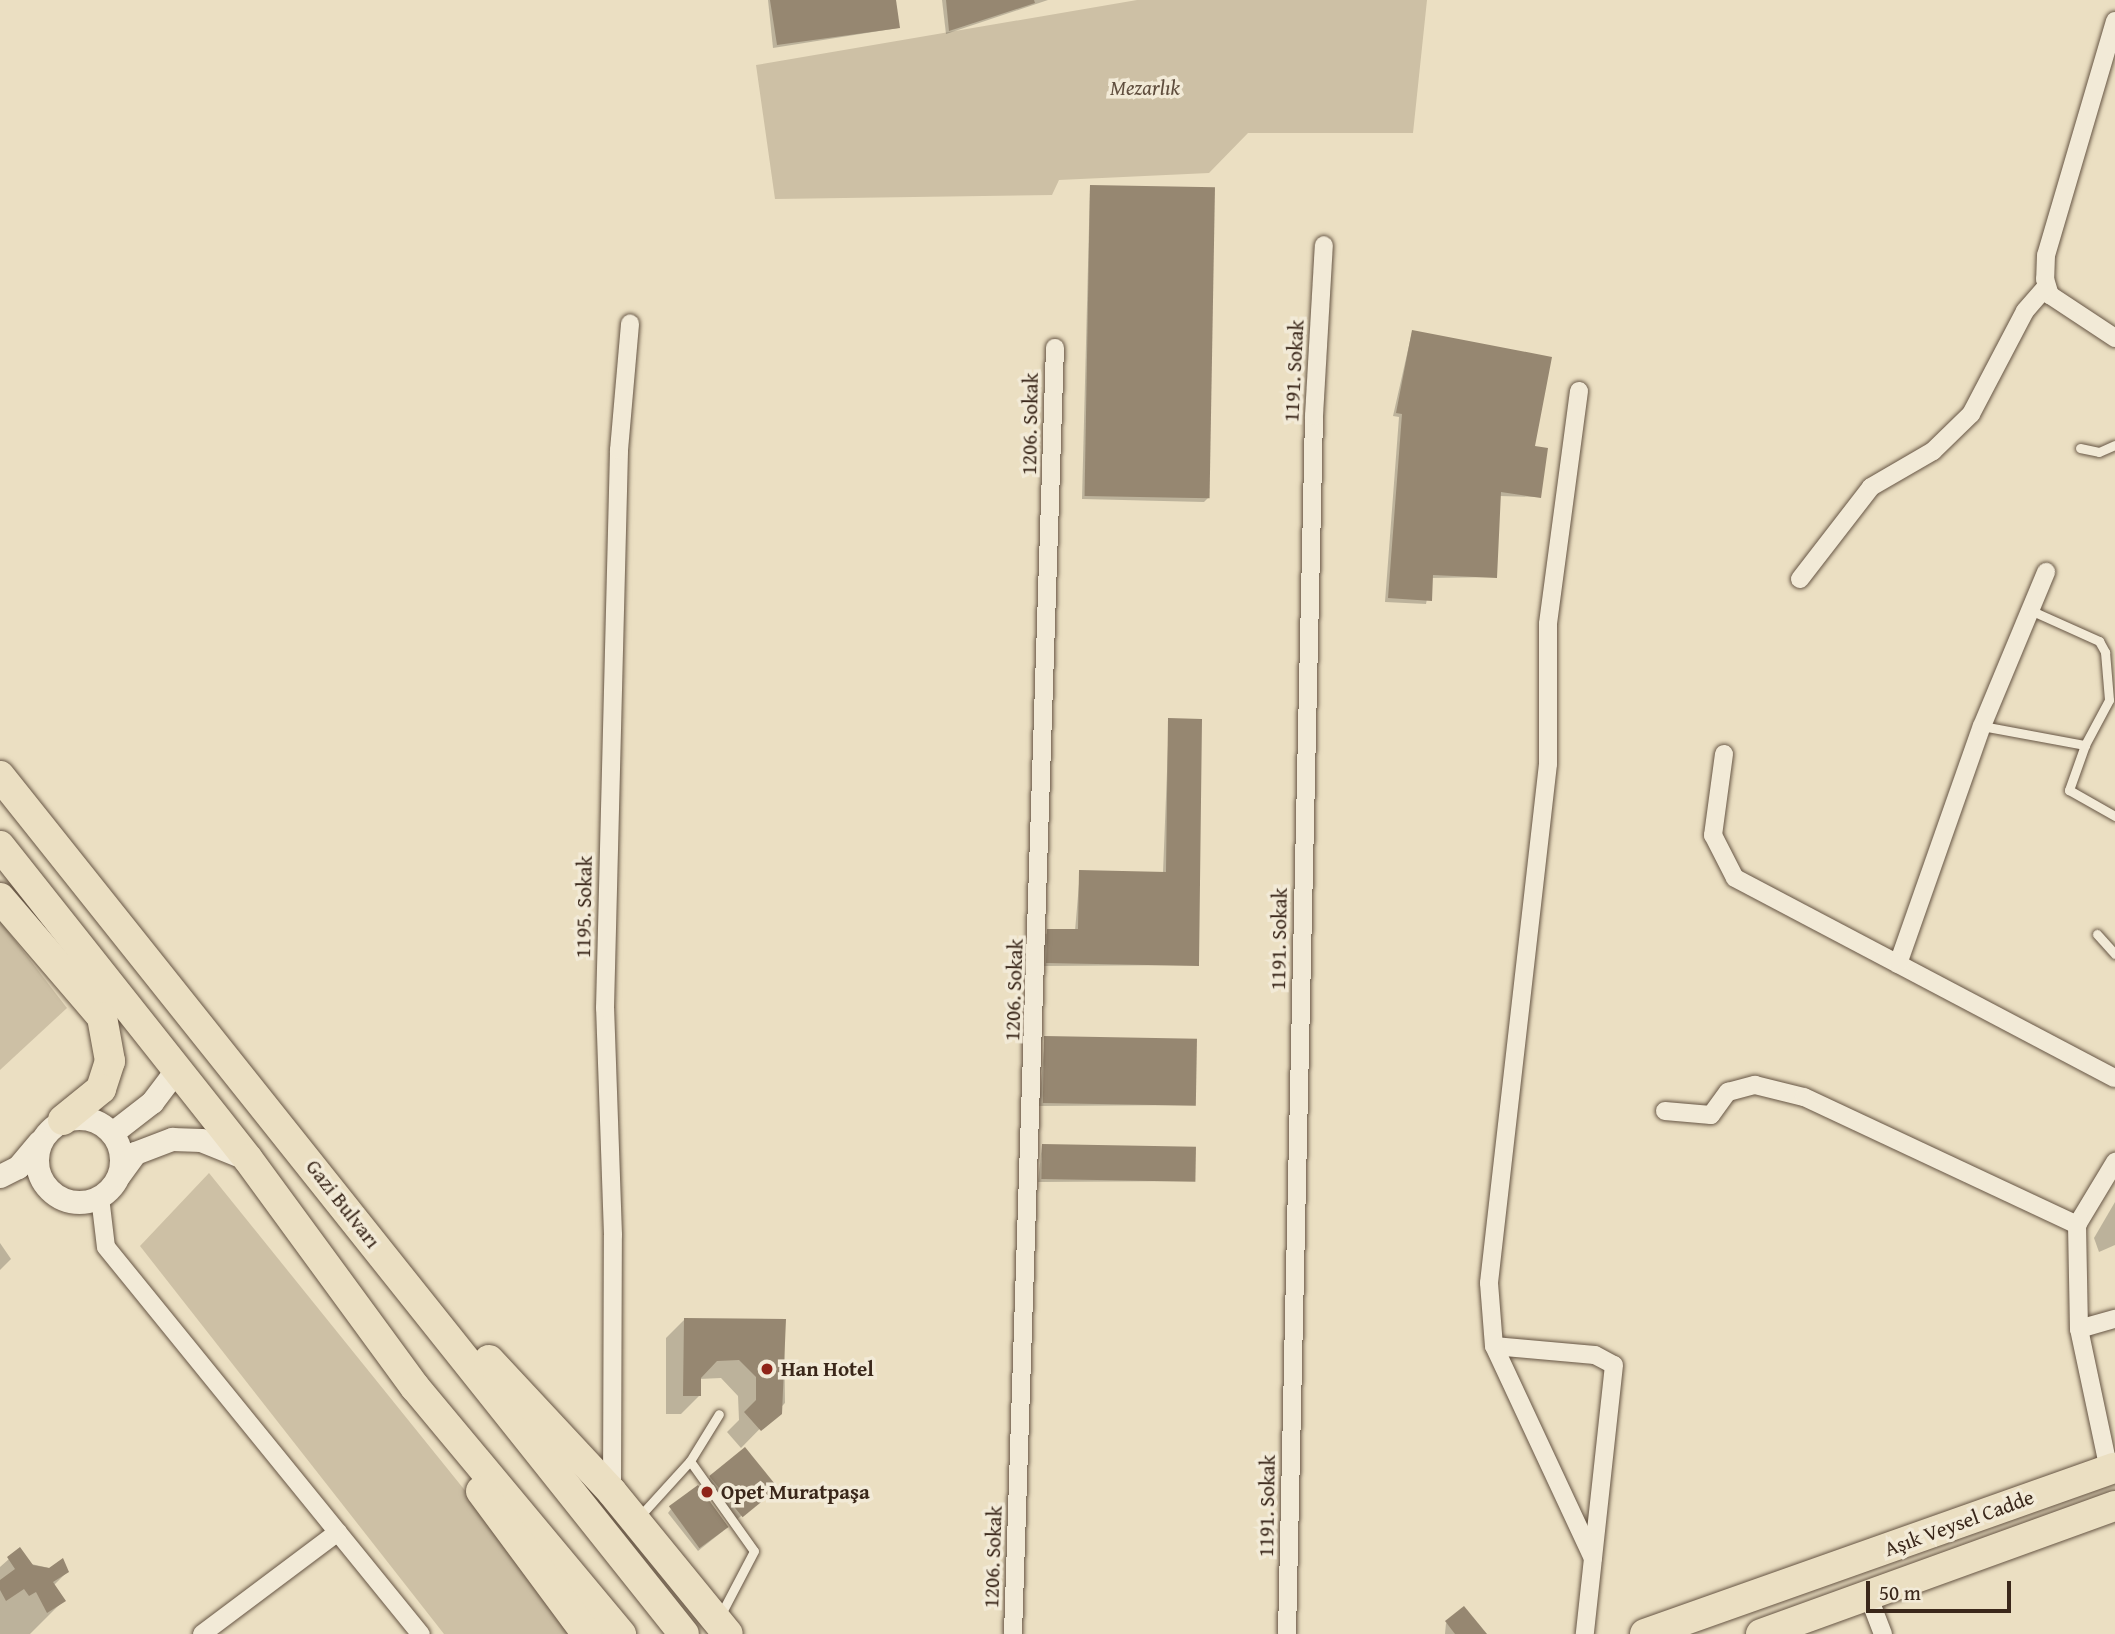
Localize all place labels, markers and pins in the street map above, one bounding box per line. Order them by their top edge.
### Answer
place label: Han Hotel [781,1356,874,1382]
marker: Han Hotel [759,1361,775,1377]
place label: Opet Muratpaşa [721,1479,870,1505]
marker: Opet Muratpaşa [699,1484,715,1500]

